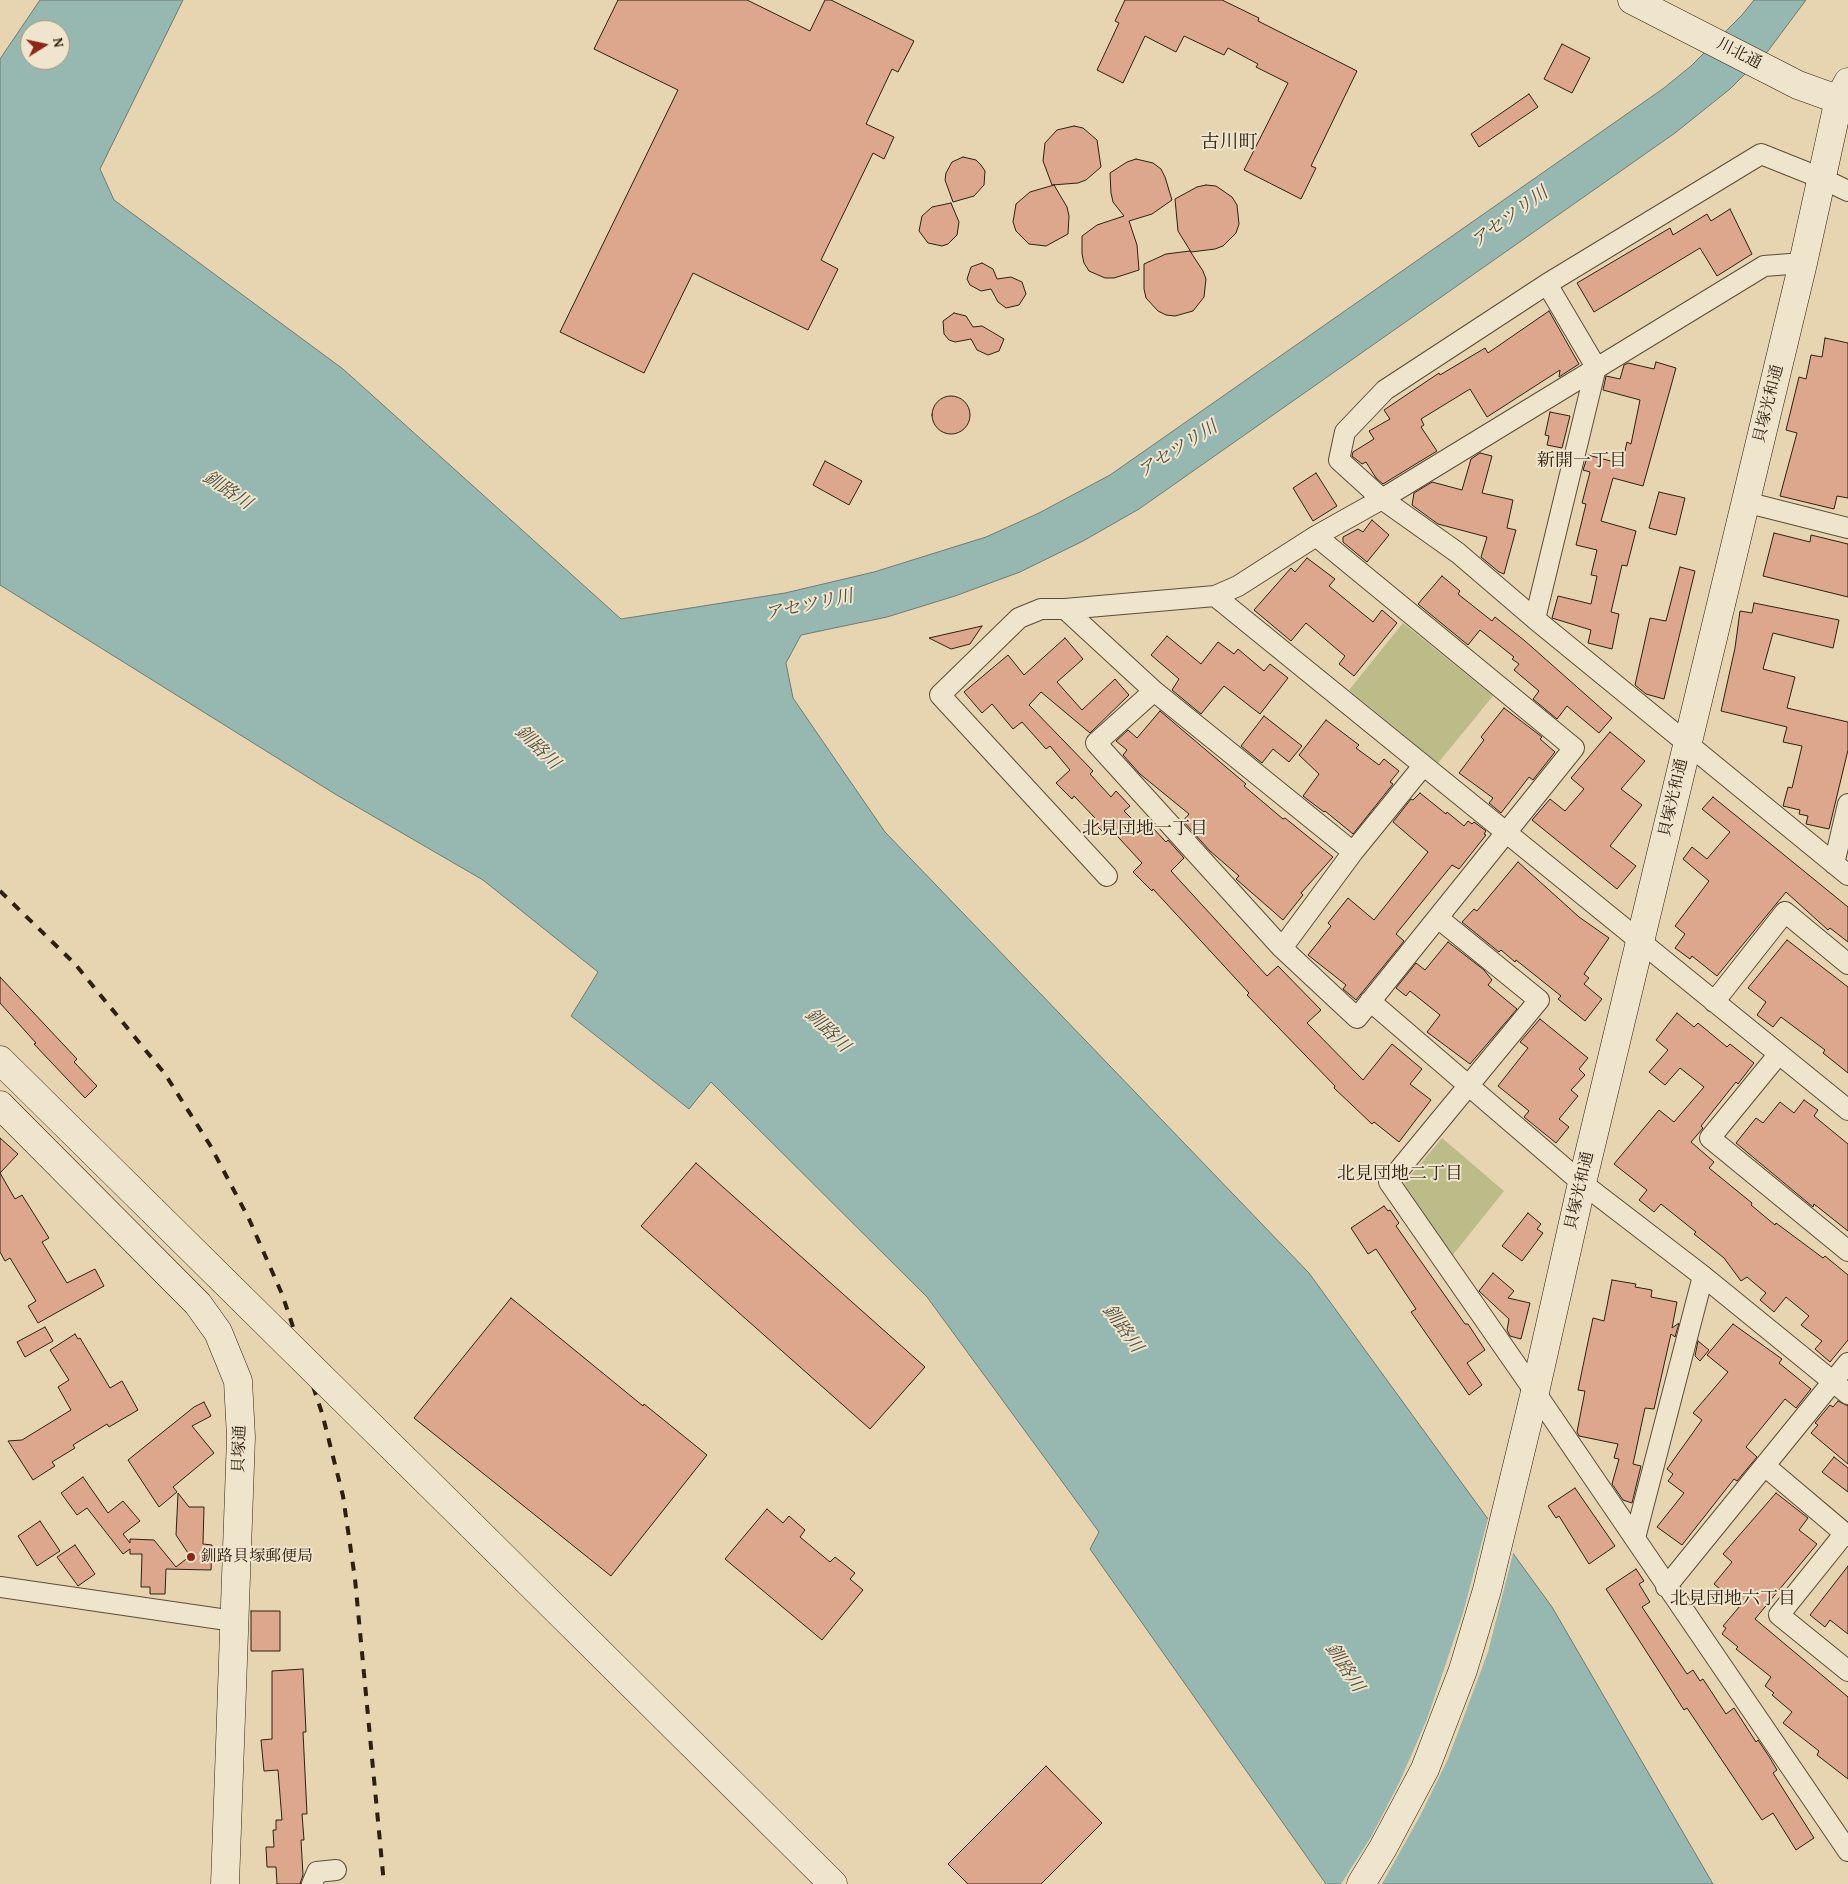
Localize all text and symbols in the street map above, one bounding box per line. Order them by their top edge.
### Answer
north arrow [20,20,70,70]
street label: 川北通 [1713,35,1765,73]
text: N [48,36,69,49]
district label: 古川町 [1201,132,1257,154]
water label: アセツリ川 [1467,183,1553,253]
street label: 貝塚光和通 [1750,363,1788,445]
water label: アセツリ川 [1134,417,1222,483]
district label: 新開一丁目 [1537,450,1627,472]
water label: 釧路川 [199,467,255,515]
water label: アセツリ川 [763,586,855,626]
water label: 釧路川 [510,721,564,775]
street label: 貝塚光和通 [1656,757,1692,839]
district label: 北見団地一丁目 [1082,818,1208,840]
water label: 釧路川 [800,1004,854,1058]
street label: 貝塚光和通 [1562,1150,1598,1232]
district label: 北見団地二丁目 [1337,1163,1463,1185]
water label: 釧路川 [1097,1301,1147,1357]
street label: 貝塚通 [230,1425,250,1473]
place label: 釧路貝塚郵便局 [201,1547,313,1567]
marker: 釧路貝塚郵便局 [185,1551,197,1563]
district label: 北見団地六丁目 [1670,1588,1796,1610]
water label: 釧路川 [1320,1639,1368,1697]

